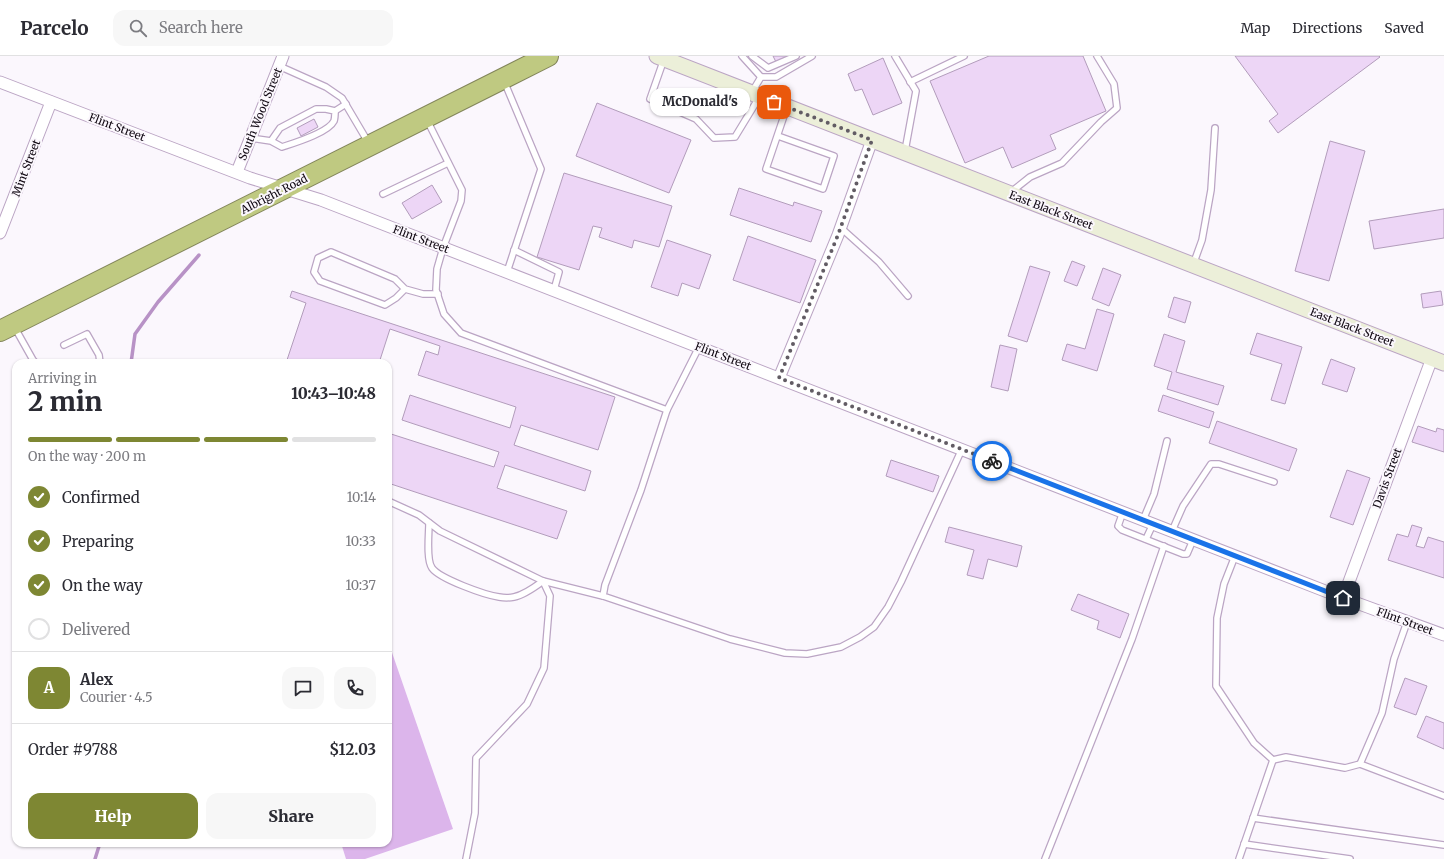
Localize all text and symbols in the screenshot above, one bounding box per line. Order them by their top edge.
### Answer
search box [113,10,393,46]
text: Parcelo [20,16,89,40]
icon: search [127,17,149,39]
text: Search here [159,18,243,37]
text: Map [1240,19,1270,37]
text: Directions [1292,19,1362,37]
text: Saved [1384,19,1424,37]
street label: South Wood Street [235,65,285,162]
pin [757,85,791,119]
callout: McDonald's [650,88,750,116]
icon: bag [763,91,785,113]
text: McDonald's [662,93,738,110]
street label: Flint Street [87,110,148,144]
street label: Mint Street [9,137,44,198]
street label: Albright Road [237,171,310,217]
street label: East Black Street [1007,188,1096,233]
street label: Flint Street [391,222,452,256]
street label: East Black Street [1308,305,1397,350]
street label: Flint Street [693,339,754,373]
text: Arriving in [28,370,97,387]
text: 10:43–10:48 [291,384,376,403]
text: 2 min [28,385,102,418]
courier [972,441,1012,481]
street label: Davis Street [1370,445,1405,510]
text: On the way · 200 m [28,448,146,465]
icon: bike [981,450,1003,472]
icon: check [28,486,50,508]
text: Confirmed [62,488,140,507]
text: 10:14 [347,489,376,506]
icon: check [28,530,50,552]
text: Preparing [62,532,134,551]
text: 10:33 [346,533,376,550]
icon: check [28,574,50,596]
text: On the way [62,576,143,595]
text: 10:37 [345,577,376,594]
pin [1326,581,1360,615]
icon: home [1332,587,1354,609]
street label: Flint Street [1375,604,1436,638]
text: Delivered [62,620,130,639]
button: chat [282,667,324,709]
button: phone [334,667,376,709]
text: Alex [80,670,113,689]
text: A [44,678,54,697]
text: Courier · 4.5 [80,689,153,706]
text: Order #9788 [28,740,118,759]
text: $12.03 [329,740,376,759]
button: Help [28,793,198,839]
button: Share [206,793,376,839]

